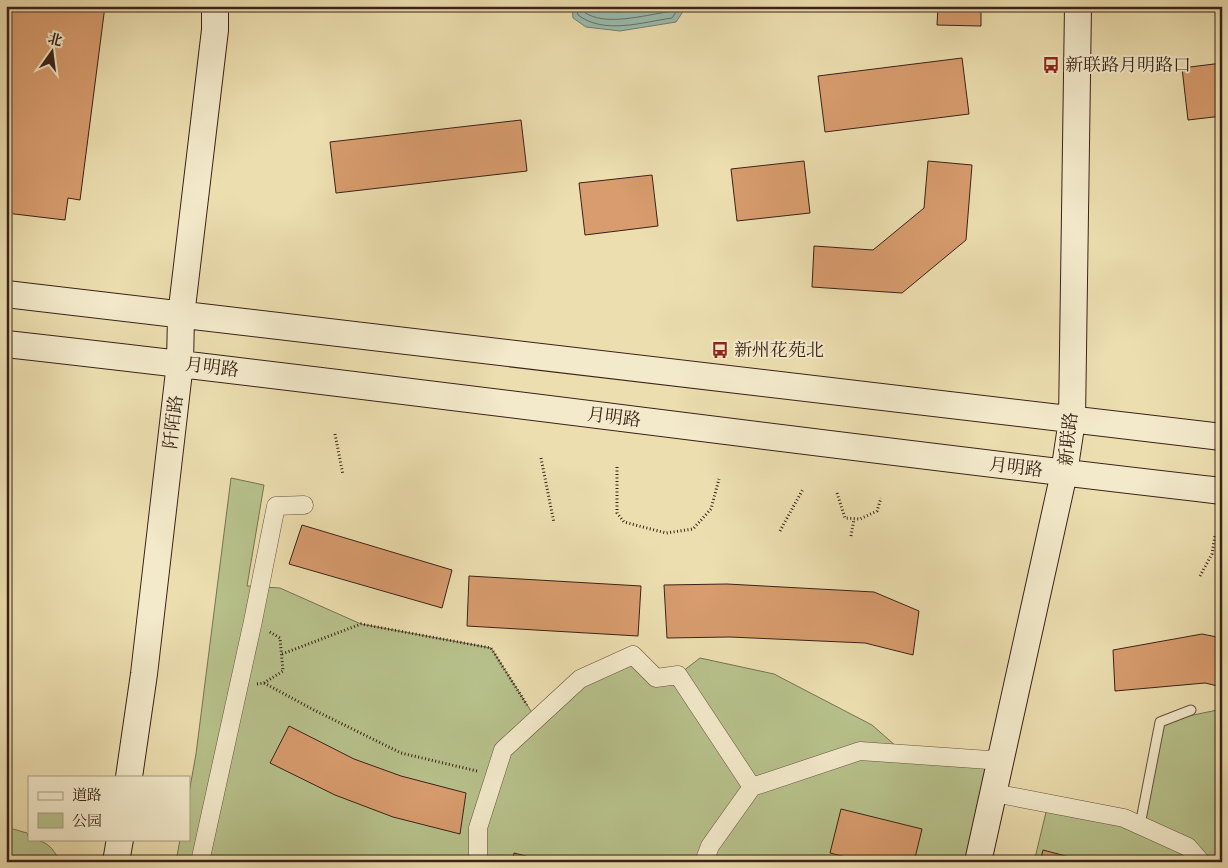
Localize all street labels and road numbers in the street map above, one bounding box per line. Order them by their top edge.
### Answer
street label: 月明路 [184,354,240,380]
street label: 阡陌路 [160,394,186,450]
street label: 月明路 [586,404,642,430]
street label: 新联路 [1055,411,1081,467]
street label: 月明路 [988,454,1044,480]

